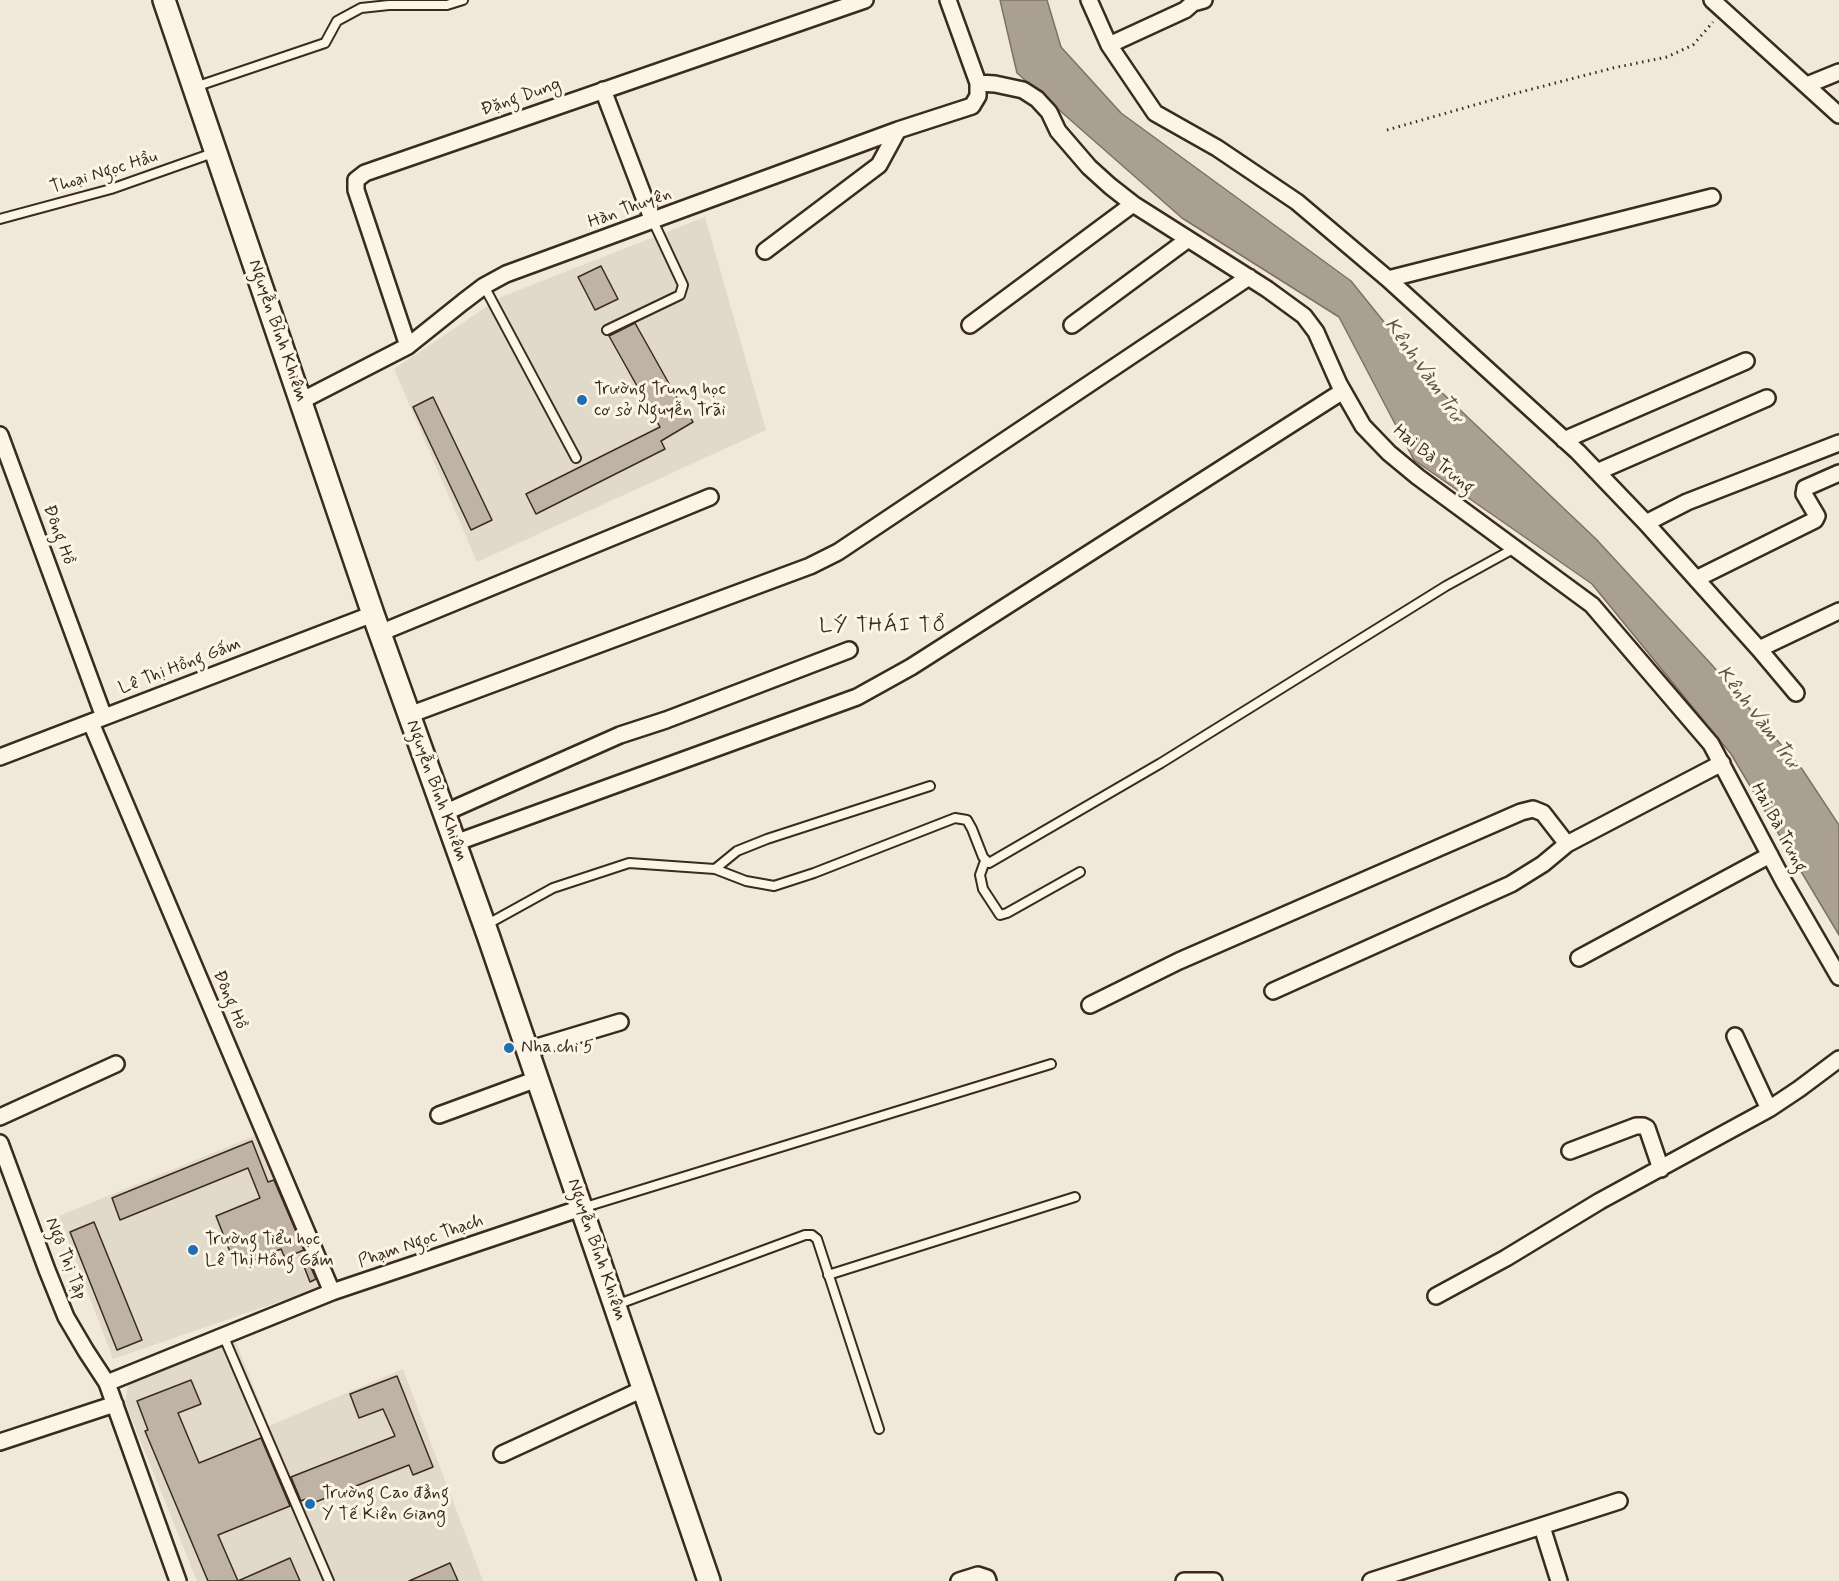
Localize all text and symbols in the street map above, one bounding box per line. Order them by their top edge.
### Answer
street label: Đặng Dung [478,74,564,122]
street label: Thoại Ngọc Hầu [48,146,160,200]
street label: Hàn Thuyên [585,184,675,234]
street label: Nguyễn Bỉnh Khiêm [243,257,311,405]
water label: Kênh Vàm Trư [1378,314,1468,428]
place label: Trường Trung học cơ sở Nguyễn Trãi [594,379,726,422]
marker: Trường Trung học cơ sở Nguyễn Trãi [575,393,589,407]
street label: Hai Bà Trưng [1388,421,1478,499]
street label: Đông Hồ [37,502,79,568]
district label: LÝ THÁI TỔ [820,614,946,640]
street label: Lê Thị Hồng Gấm [116,634,244,700]
water label: Kênh Vàm Trư [1711,662,1803,774]
street label: Nguyễn Bỉnh Khiêm [400,717,472,865]
street label: Hai Bà Trưng [1745,780,1811,876]
street label: Đông Hồ [207,967,251,1033]
place label: Nha chi 5 [521,1037,594,1059]
marker: Nha chi 5 [502,1041,516,1055]
street label: Nguyễn Bỉnh Khiêm [562,1176,630,1324]
street label: Phạm Ngọc Thạch [355,1210,487,1274]
street label: Ngô Thị Tập [39,1215,91,1303]
place label: Trường Tiểu học Lê Thị Hồng Gấm [205,1229,334,1272]
marker: Trường Tiểu học Lê Thị Hồng Gấm [186,1243,200,1257]
place label: Trường Cao đẳng Y Tế Kiên Giang [322,1483,449,1526]
marker: Trường Cao đẳng Y Tế Kiên Giang [303,1497,317,1511]

